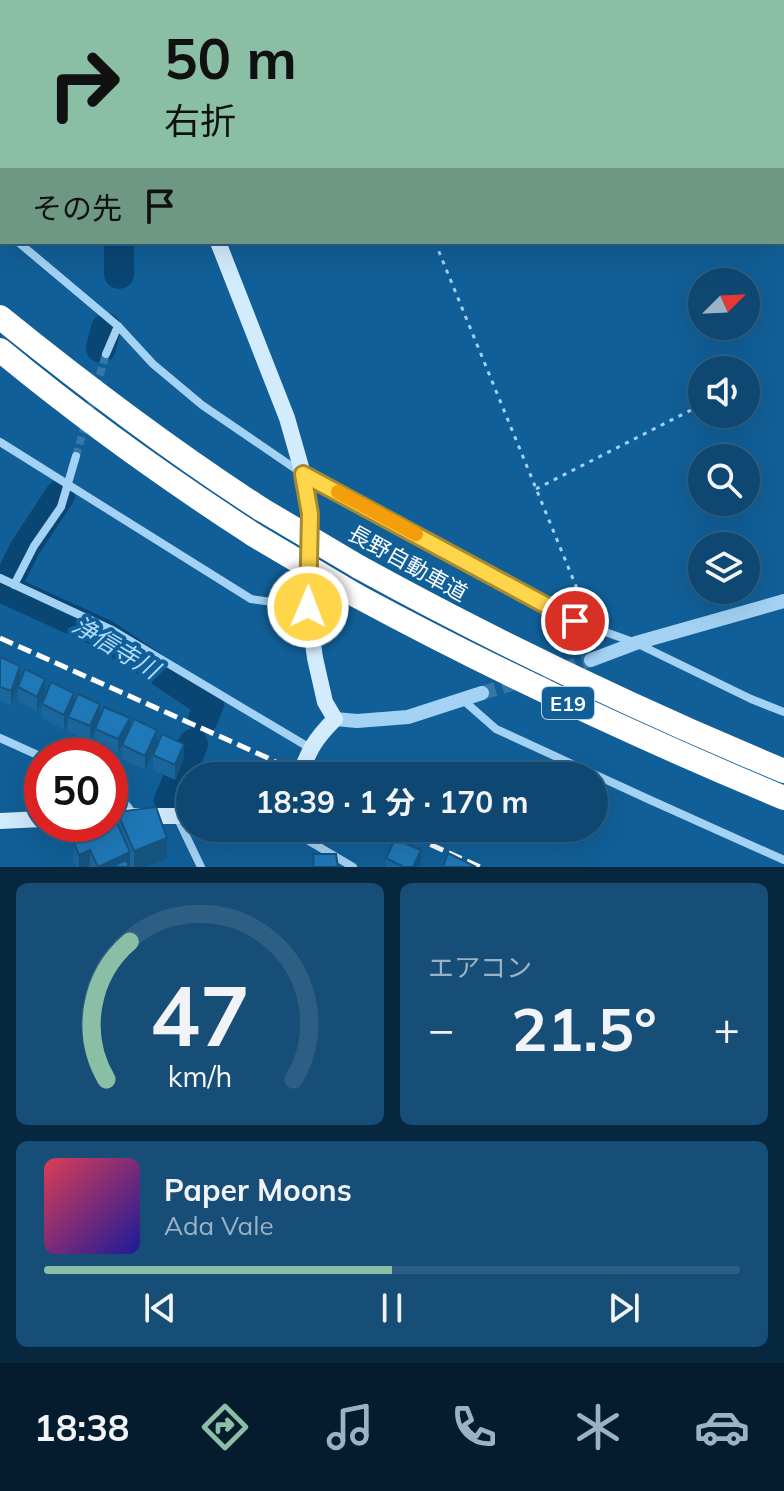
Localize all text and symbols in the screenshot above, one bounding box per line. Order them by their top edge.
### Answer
text: 50 m [164,23,297,93]
icon: right [32,32,136,136]
text: 右折 [164,98,236,143]
icon: arrive [138,184,182,228]
text: その先 [32,189,122,227]
north arrow [688,268,760,340]
map controls [688,268,760,604]
button: sound [688,356,760,428]
button: search [688,444,760,516]
street label: 長野自動車道 [343,519,473,607]
button: layers [688,532,760,604]
position arrow [266,565,350,649]
pin [541,587,609,655]
icon: arrive [553,599,597,643]
water label: 浄信寺川 [67,609,167,686]
road number: E19 [542,687,594,719]
speed limit sign: 50 [24,738,128,842]
text: 18:39 · 1 分 · 170 m [256,783,528,821]
text: エアコン [428,951,532,984]
text: 47 [150,962,250,1067]
text: 21.5° [511,991,657,1066]
text: − [428,1001,454,1056]
text: + [714,1001,740,1056]
text: km/h [168,1058,232,1094]
text: Paper Moons [164,1171,352,1209]
text: Ada Vale [164,1209,274,1242]
icon: previous [138,1286,182,1330]
icon: pause [370,1286,414,1330]
icon: next [602,1286,646,1330]
icon: directions [197,1399,253,1455]
icon: music [322,1399,378,1455]
icon: phone [446,1399,502,1455]
icon: climate [570,1399,626,1455]
icon: car [694,1399,750,1455]
text: 18:38 [34,1405,129,1450]

